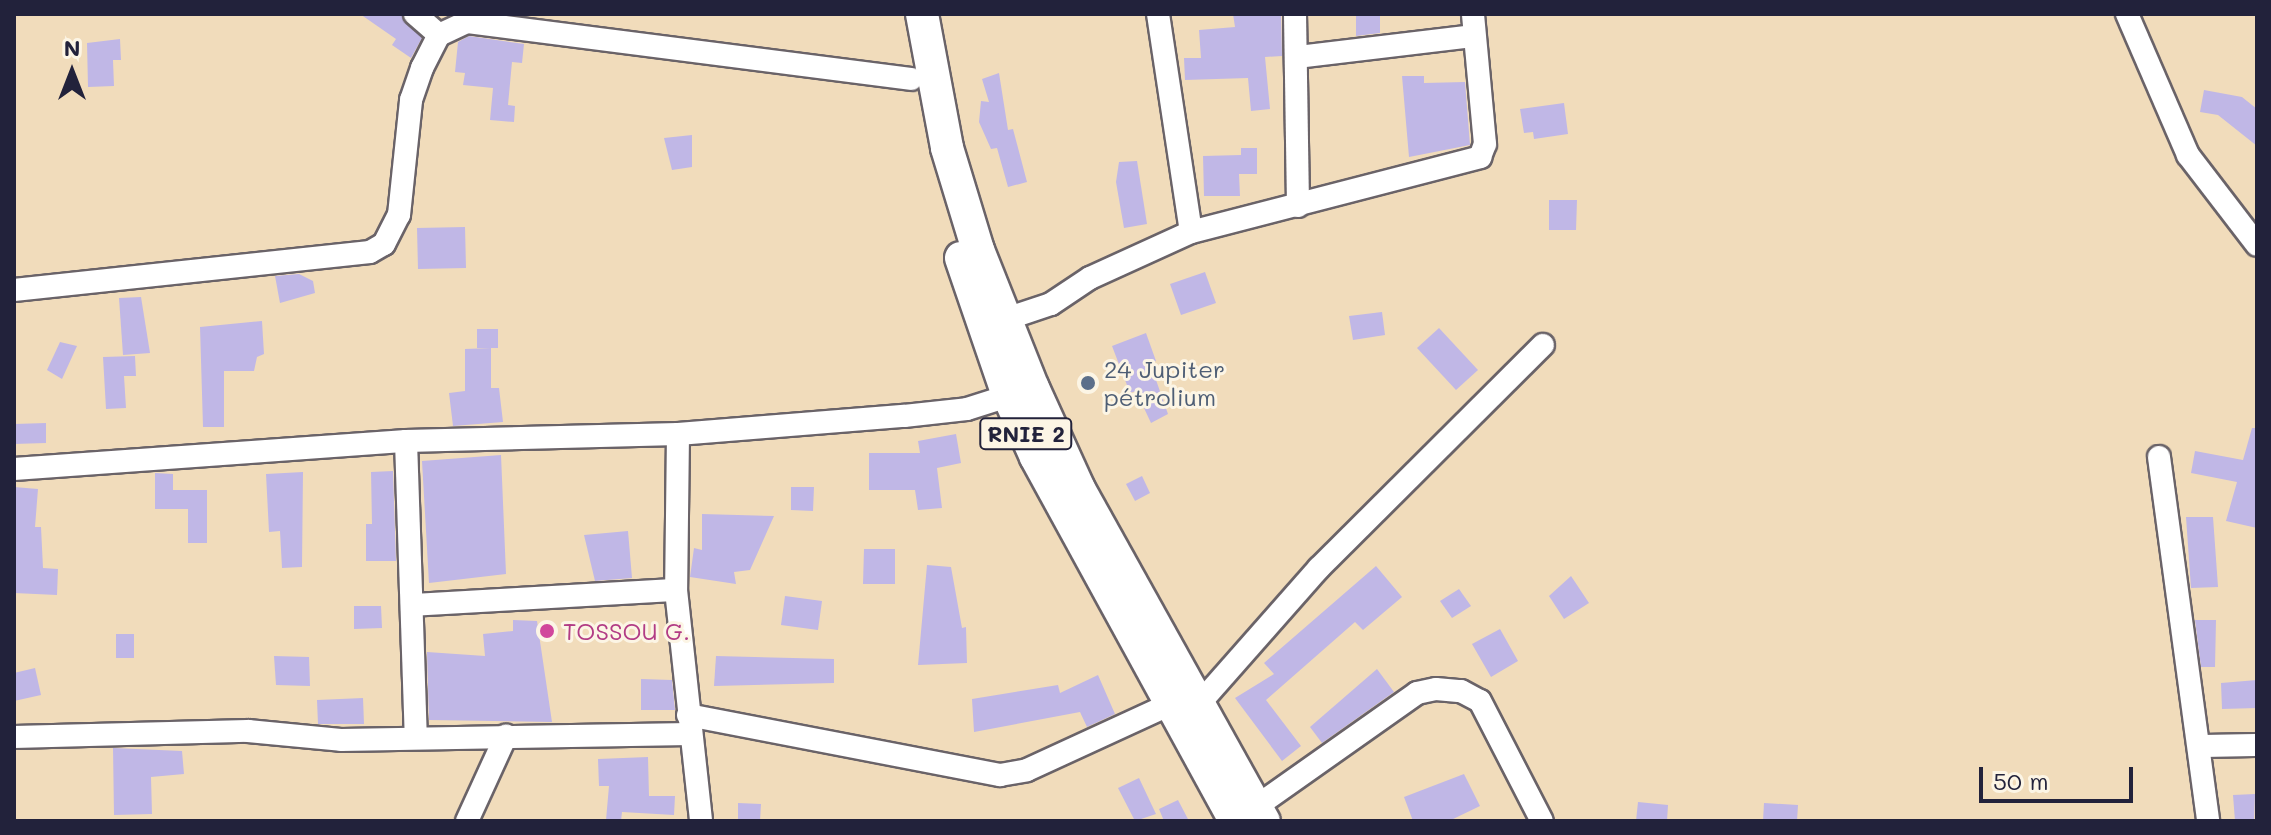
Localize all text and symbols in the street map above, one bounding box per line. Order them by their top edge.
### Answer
north arrow [32,32,112,112]
text: N [64,33,80,62]
place label: 24 Jupiter pétrolium [1104,355,1225,411]
marker: 24 Jupiter pétrolium [1079,374,1097,392]
road number: RNIE 2 [978,416,1074,452]
place label: TOSSOU G. [563,617,690,645]
marker: TOSSOU G. [538,622,556,640]
scale bar [1983,751,2137,801]
text: 50 m [1993,765,2049,796]

